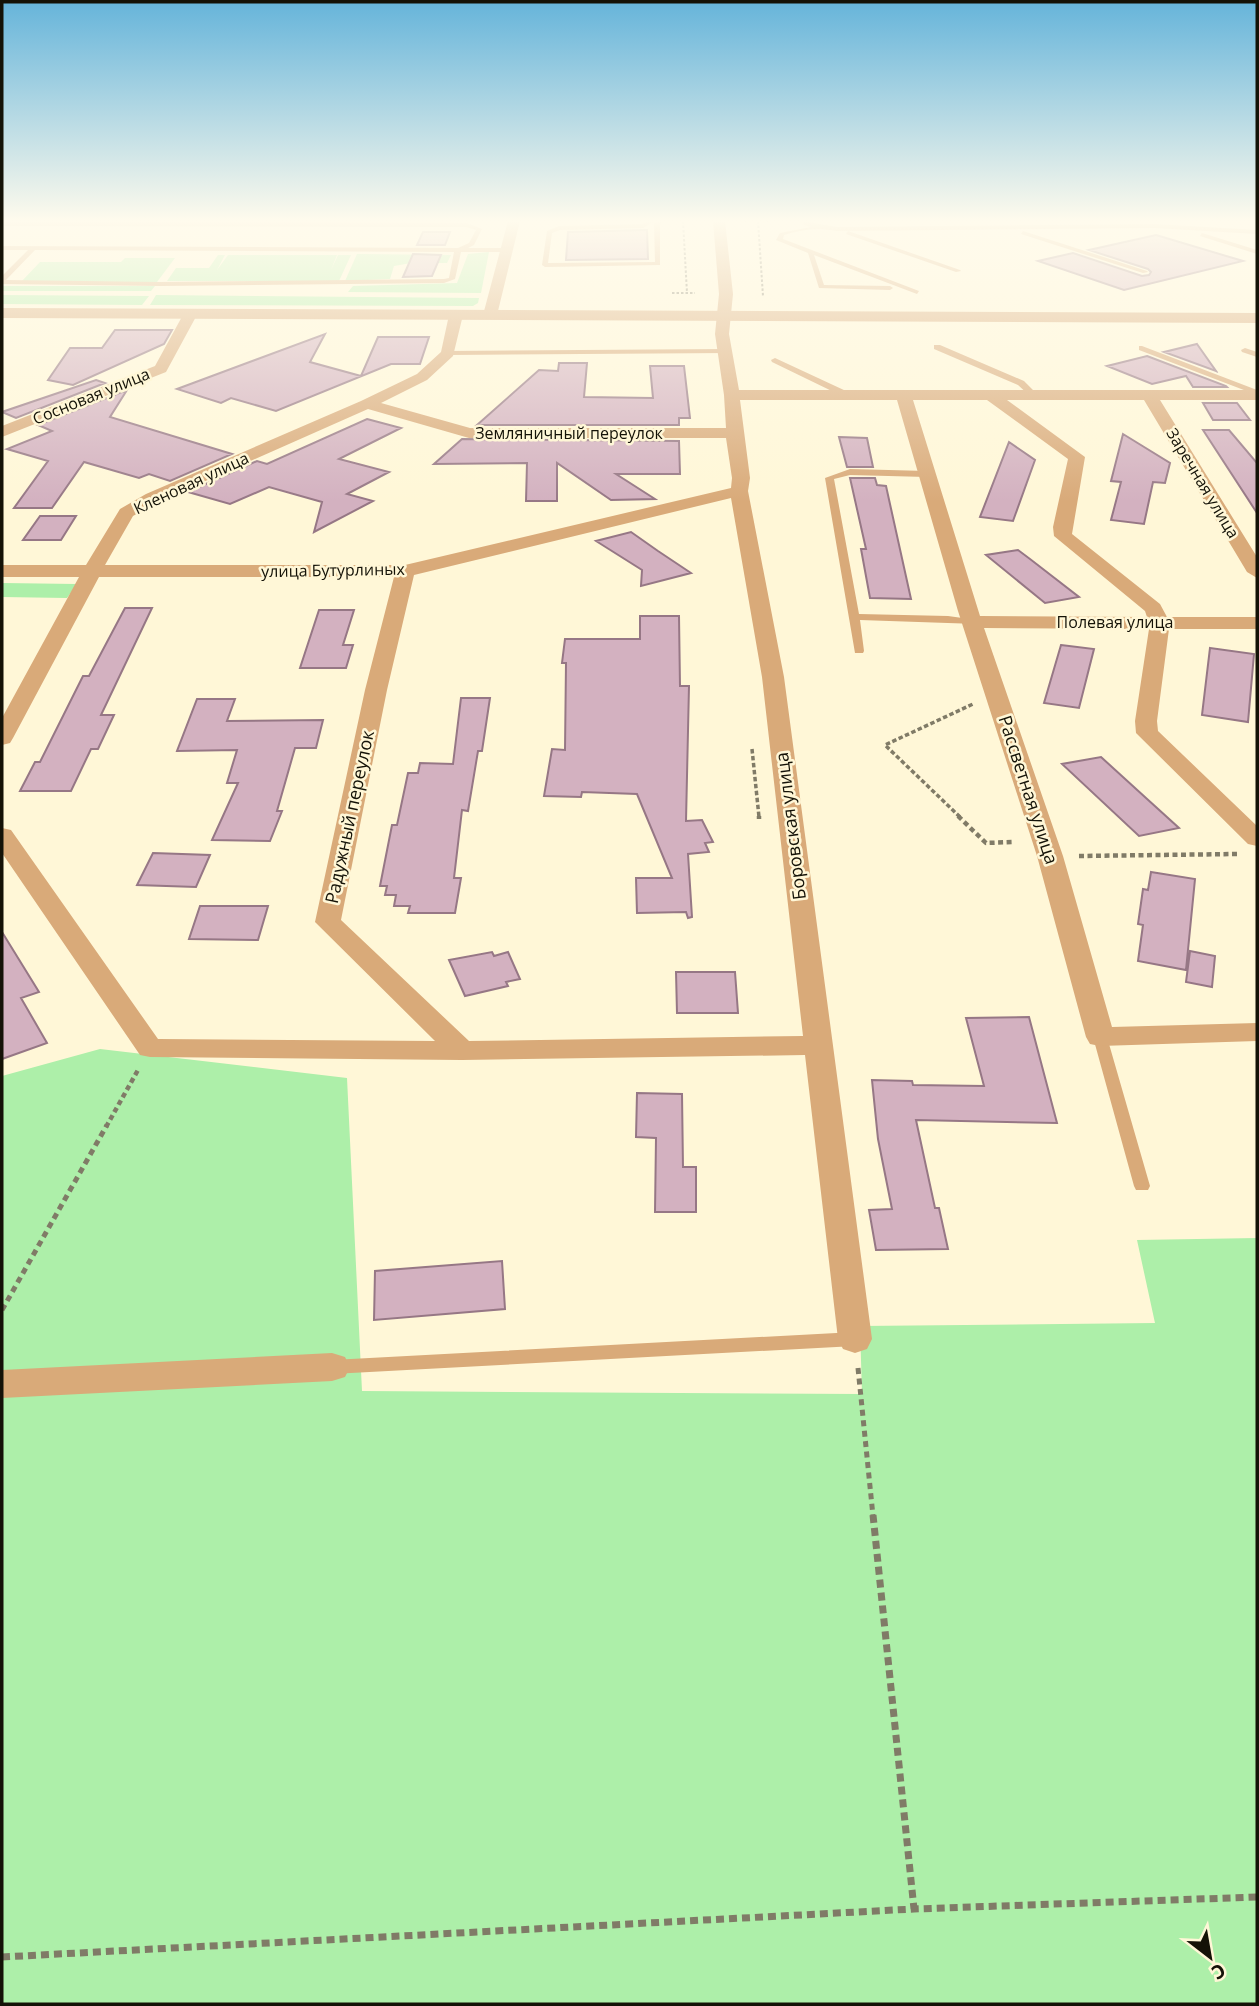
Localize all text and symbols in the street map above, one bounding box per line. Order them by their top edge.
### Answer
street label: Сосновая улица [29,362,153,430]
street label: Земляничный переулок [475,422,664,444]
street label: Заречная улица [1161,424,1245,542]
street label: Кленовая улица [130,447,252,519]
street label: улица Бутурлиных [261,558,406,582]
street label: Полевая улица [1057,611,1173,633]
street label: Рассветная улица [994,712,1064,867]
street label: Радужный переулок [319,727,379,906]
street label: Боровская улица [769,751,811,901]
north arrow [1175,1922,1245,1992]
text: С [1207,1957,1231,1986]

